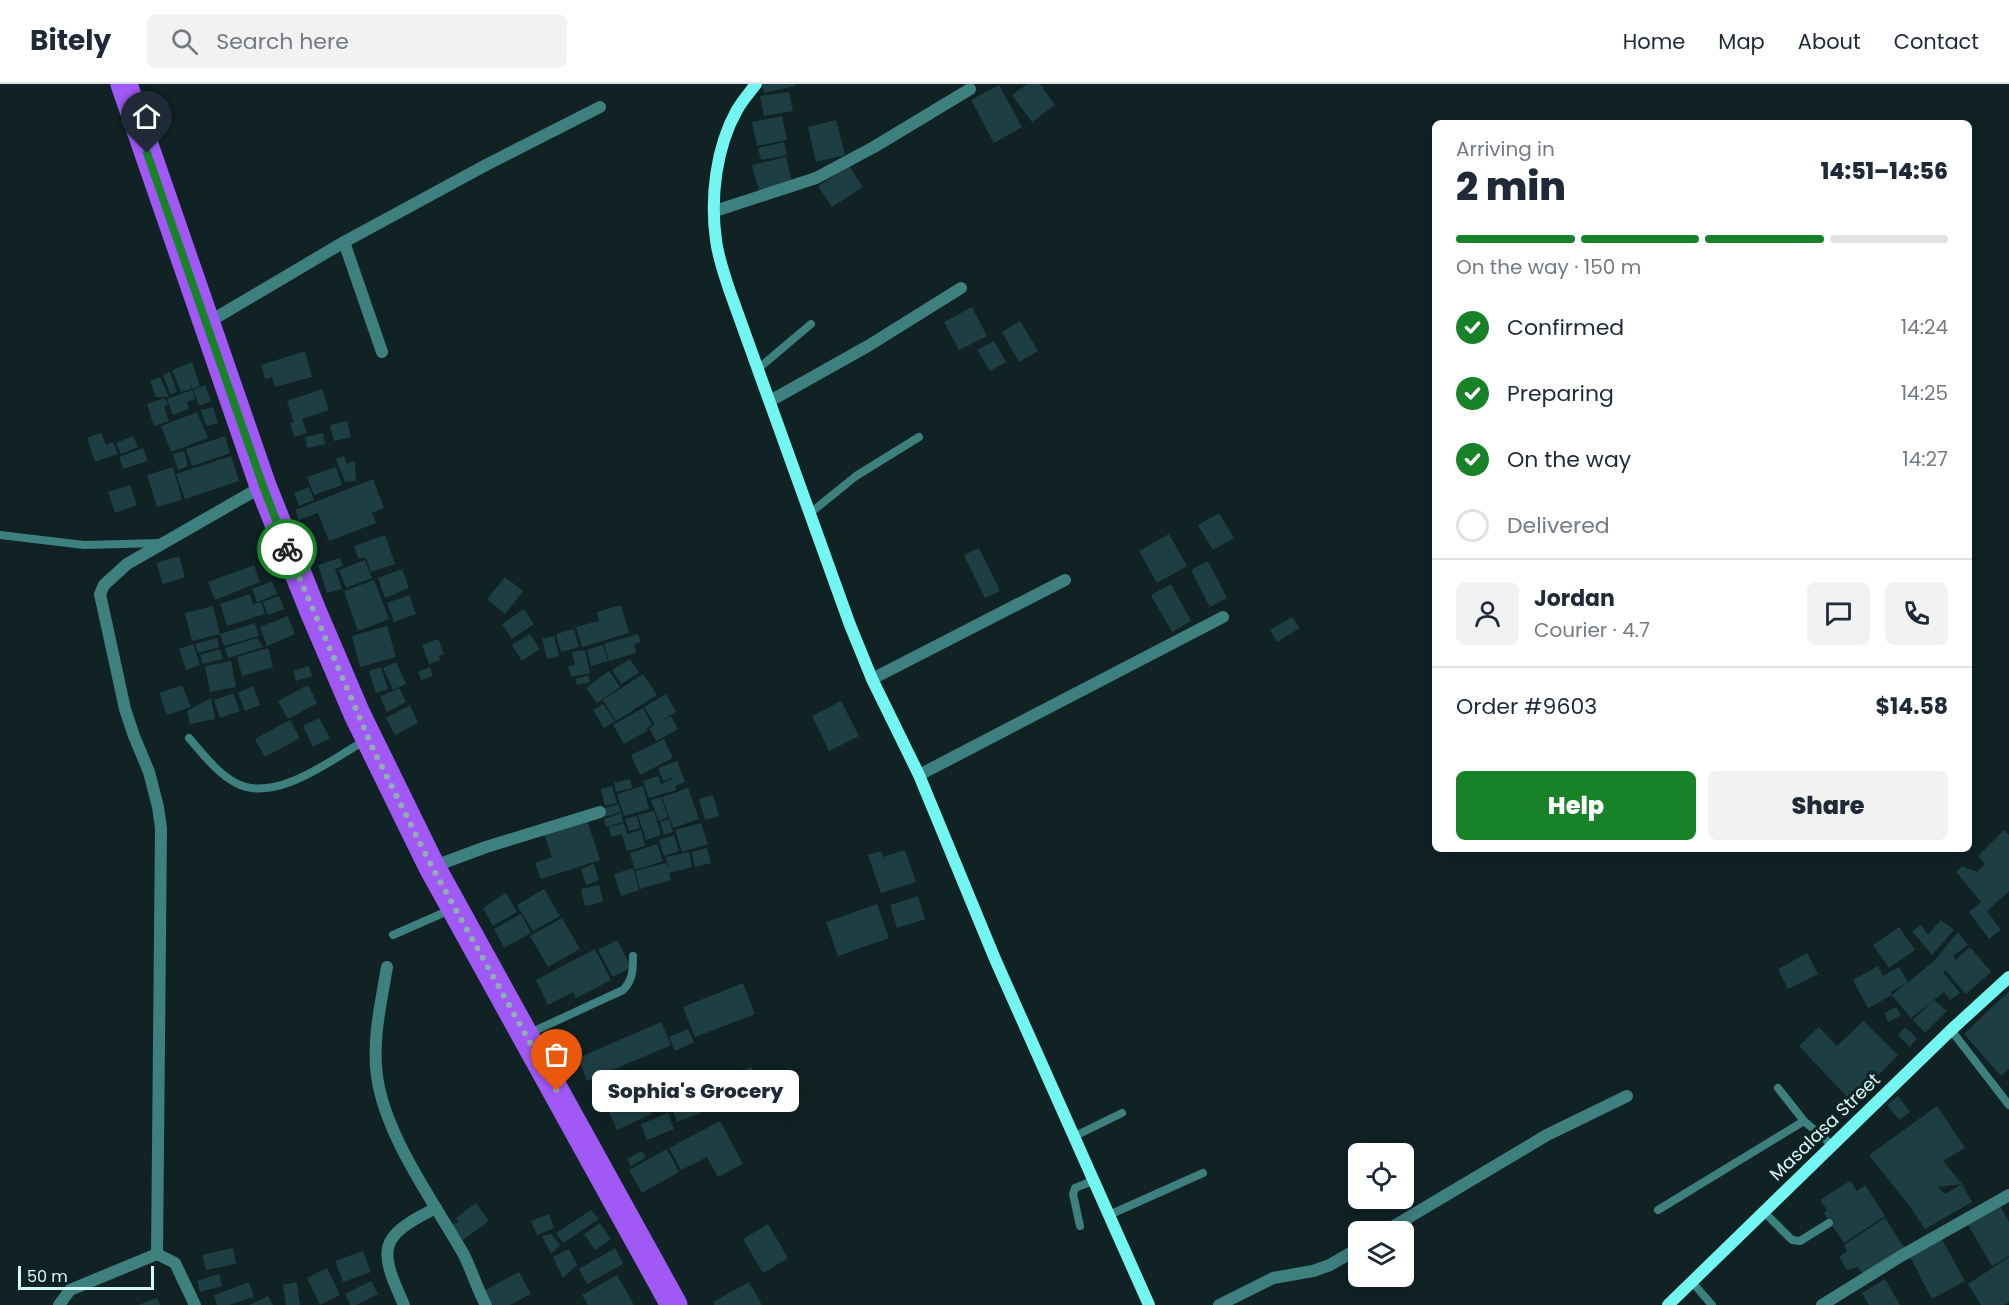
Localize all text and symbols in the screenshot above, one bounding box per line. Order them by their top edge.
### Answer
search box [147,14,567,68]
text: Bitely [30,21,111,60]
icon: search [168,25,201,58]
text: Search here [216,26,349,57]
text: Home [1623,27,1685,56]
text: Map [1718,27,1765,56]
text: About [1798,27,1861,56]
text: Contact [1894,27,1979,56]
pin [121,91,172,153]
icon: home [130,100,163,133]
text: Arriving in [1456,135,1555,163]
text: 14:51–14:56 [1821,156,1948,187]
text: 2 min [1456,159,1566,214]
text: On the way · 150 m [1456,253,1641,281]
icon: check [1456,311,1489,344]
text: Confirmed [1507,312,1624,343]
text: 14:24 [1901,313,1948,341]
icon: check [1456,377,1489,410]
text: Preparing [1507,378,1614,409]
text: 14:25 [1901,379,1948,407]
icon: check [1456,443,1489,476]
text: On the way [1507,444,1631,475]
text: 14:27 [1902,445,1948,473]
text: Delivered [1507,510,1610,541]
courier [257,519,317,579]
icon: bike [271,533,304,566]
button: person [1456,582,1519,645]
button: chat [1807,582,1870,645]
button: phone [1885,582,1948,645]
text: Jordan [1534,583,1615,614]
text: Courier · 4.7 [1534,616,1650,644]
text: Order #9603 [1456,691,1597,722]
text: $14.58 [1876,691,1948,722]
button: Help [1456,771,1696,840]
button: Share [1708,771,1948,840]
pin [531,1029,582,1091]
icon: bag [540,1038,573,1071]
street label: Masalasa Street [1764,1067,1885,1186]
callout: Sophia's Grocery [593,1070,800,1112]
text: Sophia's Grocery [608,1077,783,1105]
map controls [1348,1143,1414,1287]
button: locate [1348,1143,1414,1209]
button: layers [1348,1221,1414,1287]
scale bar [18,1263,154,1290]
text: 50 m [27,1265,68,1288]

